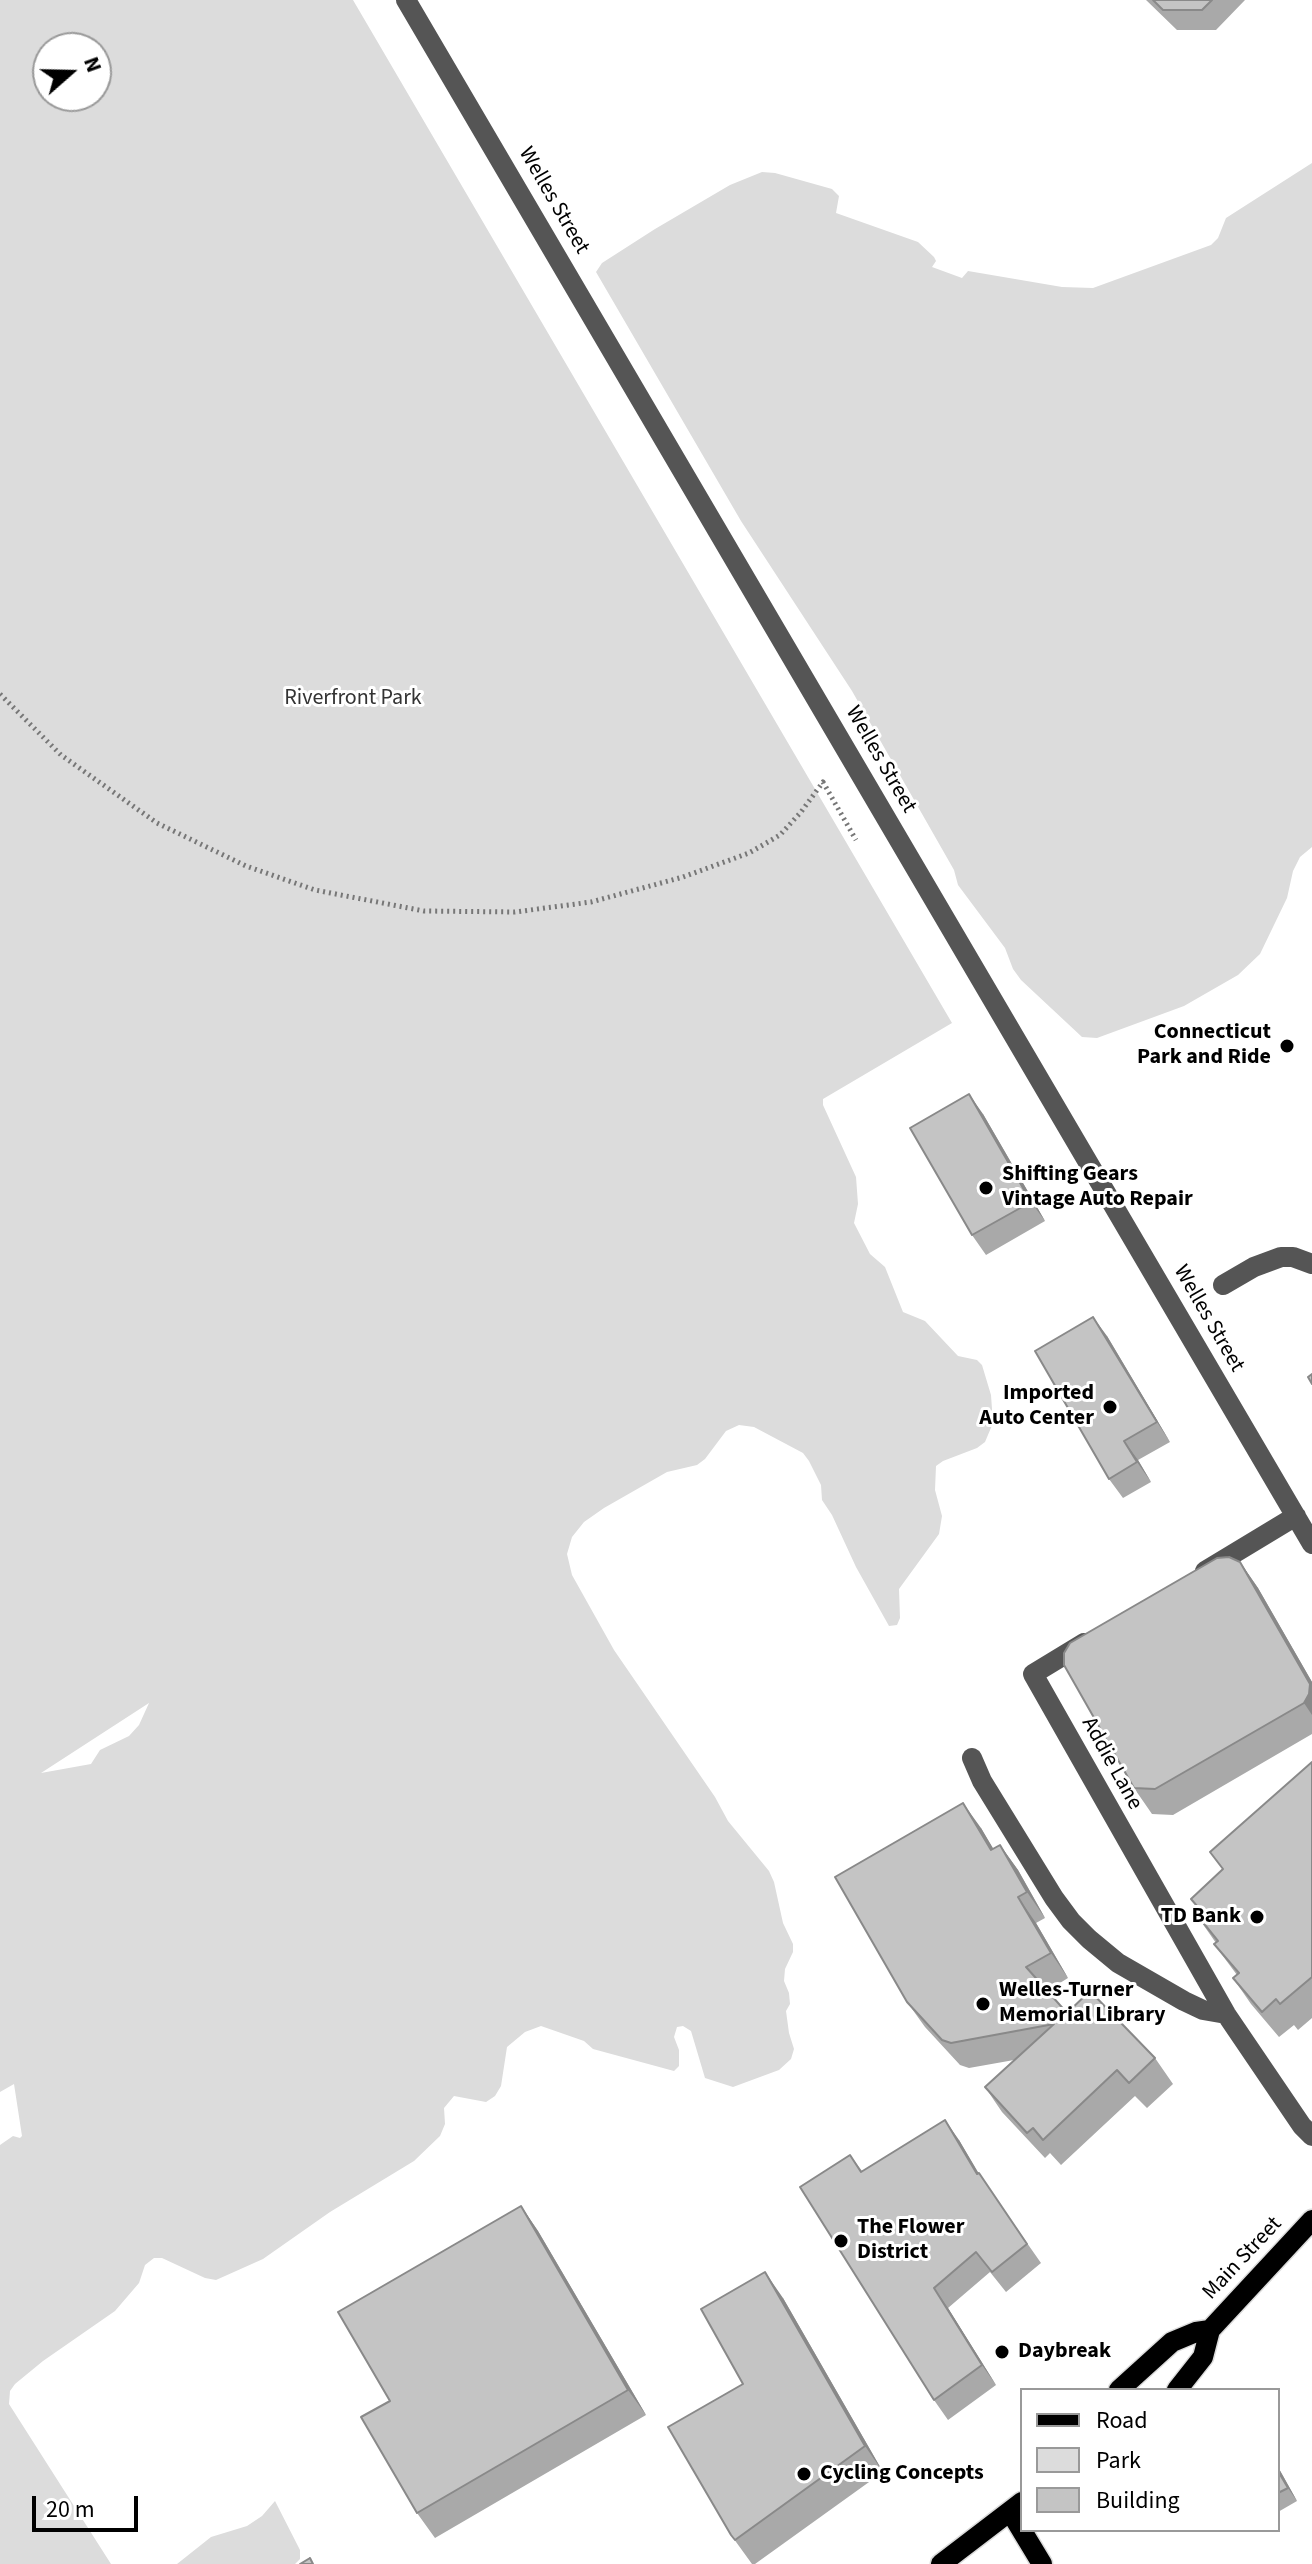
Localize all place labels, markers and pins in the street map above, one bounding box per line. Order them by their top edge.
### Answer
place label: Connecticut Park and Ride [1137,1020,1271,1072]
marker: Connecticut Park and Ride [1278,1037,1296,1055]
place label: Shifting Gears Vintage Auto Repair [1002,1162,1193,1214]
marker: Shifting Gears Vintage Auto Repair [977,1179,995,1197]
place label: Imported Auto Center [979,1381,1094,1432]
marker: Imported Auto Center [1101,1398,1119,1416]
place label: TD Bank [1161,1904,1241,1930]
marker: TD Bank [1248,1908,1266,1926]
place label: Welles-Turner Memorial Library [999,1978,1166,2030]
marker: Welles-Turner Memorial Library [974,1995,992,2013]
place label: The Flower District [857,2215,964,2266]
marker: The Flower District [832,2232,850,2250]
place label: Daybreak [1018,2339,1111,2365]
marker: Daybreak [993,2343,1011,2361]
place label: Cycling Concepts [820,2461,984,2487]
marker: Cycling Concepts [795,2465,813,2483]

